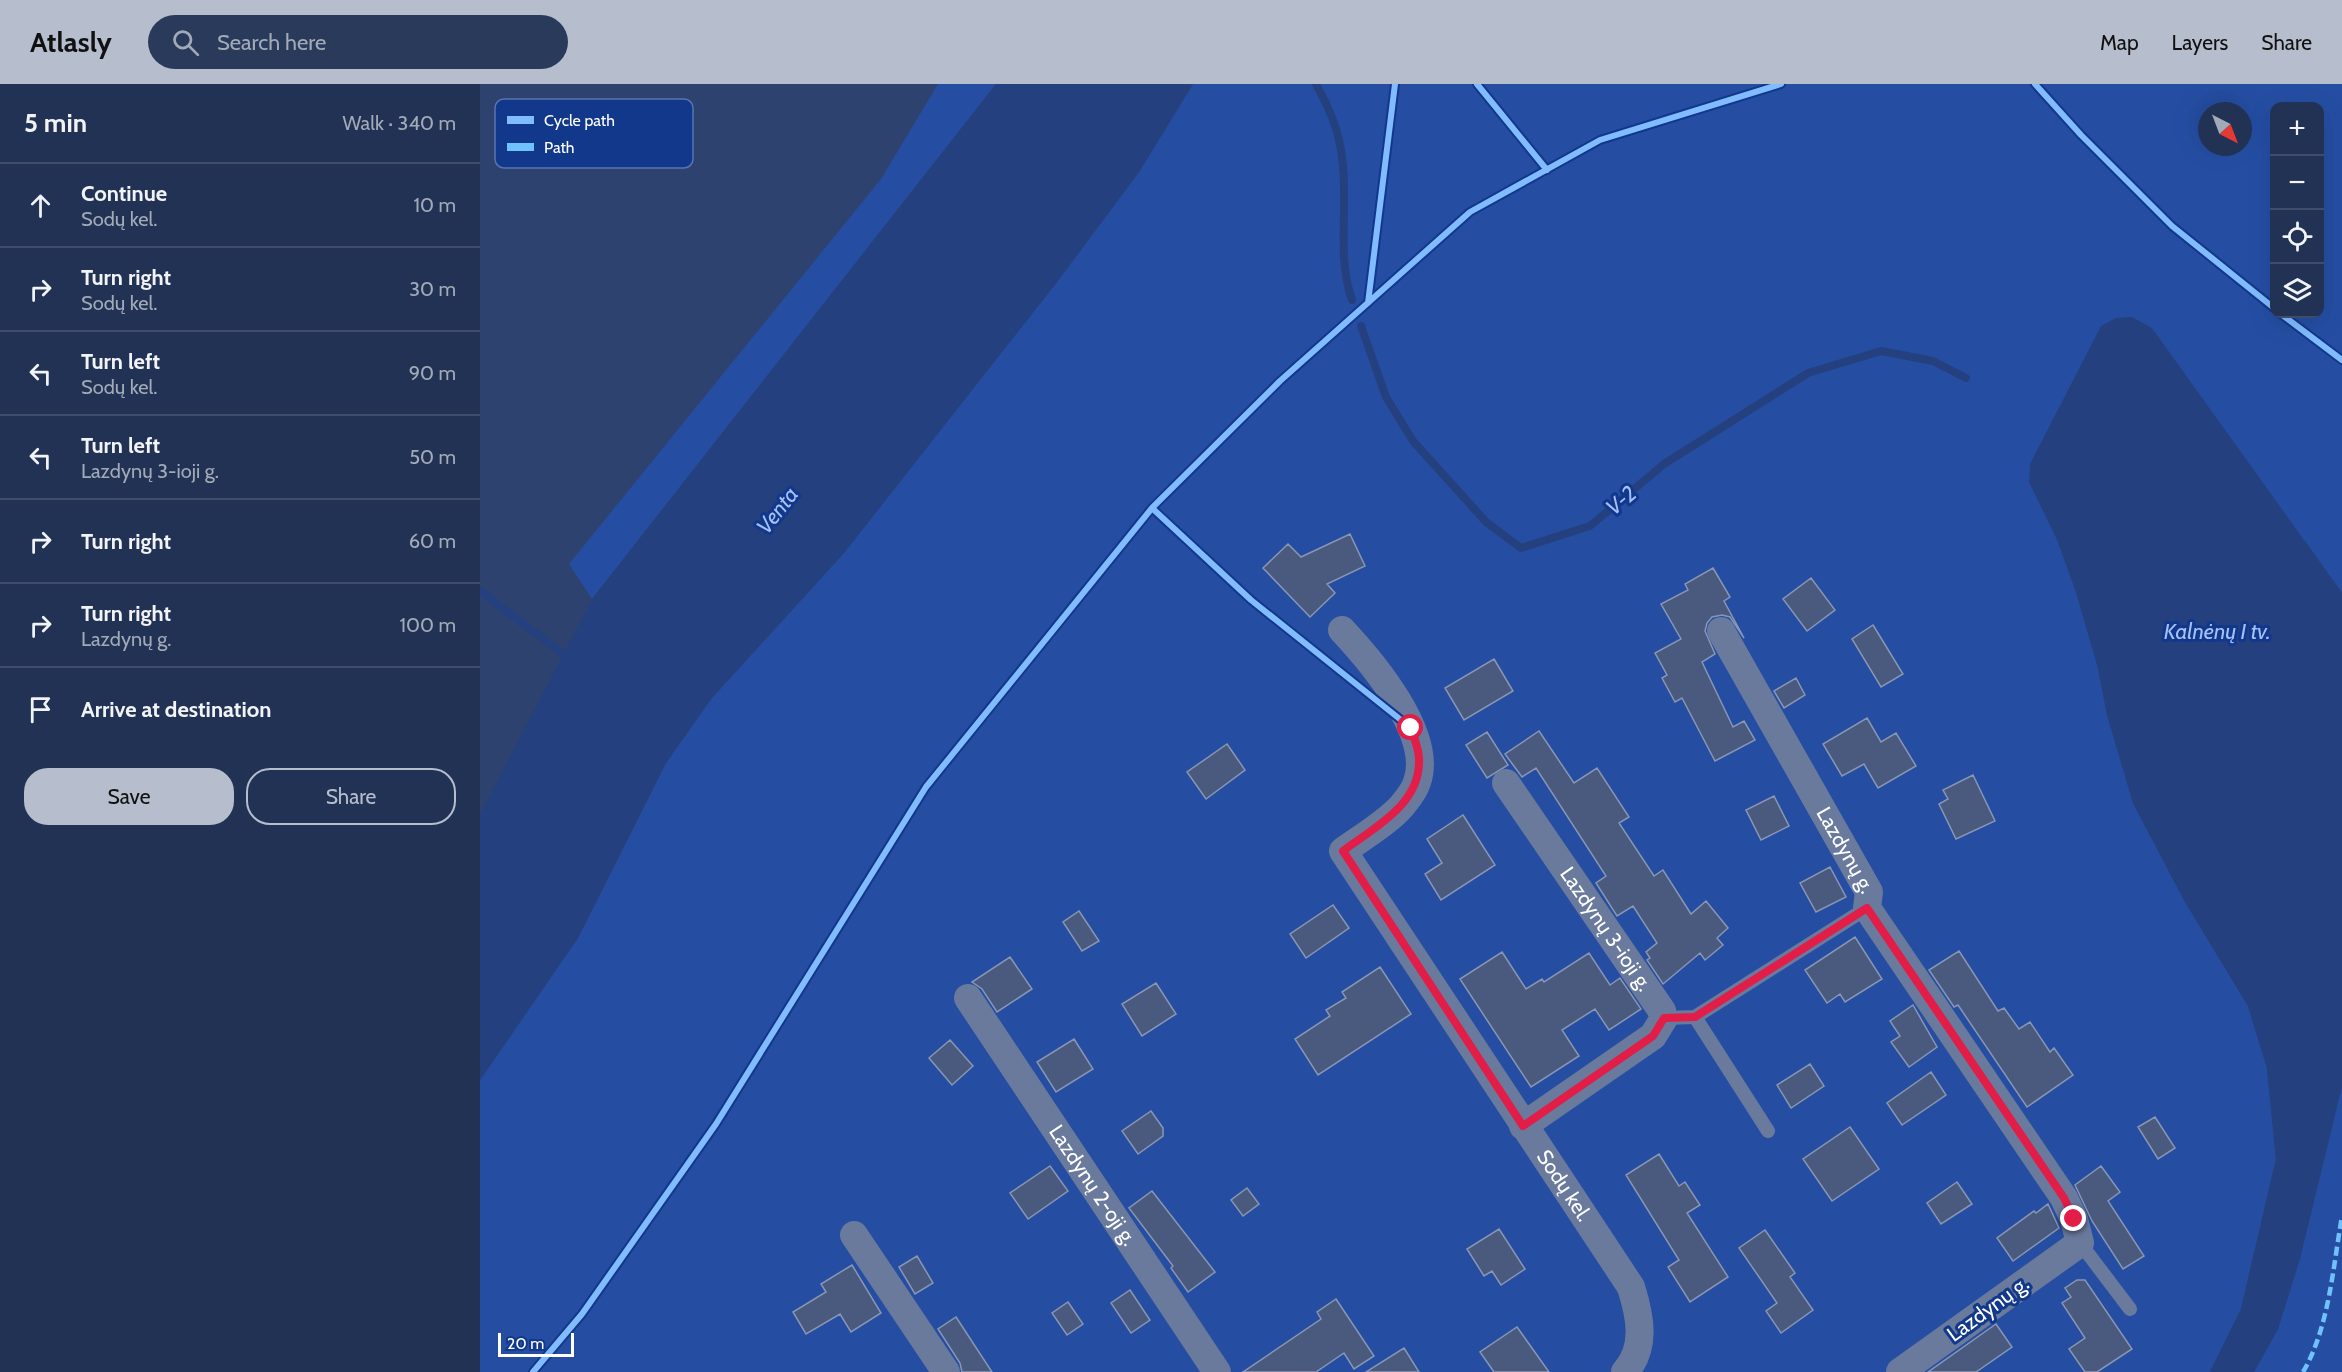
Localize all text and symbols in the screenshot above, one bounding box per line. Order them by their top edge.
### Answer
search box [148,15,568,69]
text: Atlasly [30,25,112,59]
icon: search [169,26,202,59]
text: Search here [217,29,326,56]
text: Map [2100,30,2139,55]
text: Layers [2172,30,2228,55]
text: Share [2261,30,2312,55]
legend [495,99,693,168]
north arrow [2198,102,2252,156]
map controls [2270,102,2324,318]
button: + [2270,102,2324,156]
text: 5 min [24,107,87,139]
text: Walk · 340 m [342,111,456,135]
text: Cycle path [544,111,615,130]
text: Path [544,138,575,157]
button: − [2270,156,2324,210]
text: Continue [81,180,167,207]
icon: ahead [24,189,57,222]
text: 10 m [413,193,456,217]
text: Sodų kel. [81,207,157,231]
button: locate [2270,210,2324,264]
text: Turn right [81,264,171,291]
button: layers [2270,264,2324,318]
icon: right [24,273,57,306]
text: 30 m [409,277,456,301]
text: Sodų kel. [81,291,157,315]
text: Turn left [81,348,160,375]
icon: left [24,357,57,390]
text: 90 m [409,361,456,385]
text: Sodų kel. [81,375,157,399]
text: Turn left [81,432,160,459]
icon: left [24,441,57,474]
text: 50 m [409,445,456,469]
text: Lazdynų 3-ioji g. [81,459,219,483]
water label: V-2 [1600,480,1642,521]
water label: Venta [751,482,804,539]
icon: right [24,525,57,558]
text: Turn right [81,528,171,555]
text: 60 m [409,529,456,553]
text: Turn right [81,600,171,627]
icon: right [24,609,57,642]
text: 100 m [400,613,456,637]
water label: Kalnėnų I tv. [2164,618,2270,645]
text: Lazdynų g. [81,627,171,651]
icon: arrive [24,693,57,726]
text: Arrive at destination [81,696,271,723]
route start [1397,714,1423,740]
button: Save [24,768,234,825]
button: Share [246,768,456,825]
street label: Lazdynų g. [1811,803,1880,897]
street label: Lazdynų 3-ioji g. [1555,862,1658,996]
street label: Lazdynų 2-oji g. [1044,1120,1142,1250]
street label: Sodų kel. [1532,1145,1597,1226]
route end [2060,1205,2086,1231]
street label: Lazdynų g. [1942,1271,2033,1347]
scale bar [498,1330,574,1358]
text: 20 m [507,1334,544,1353]

